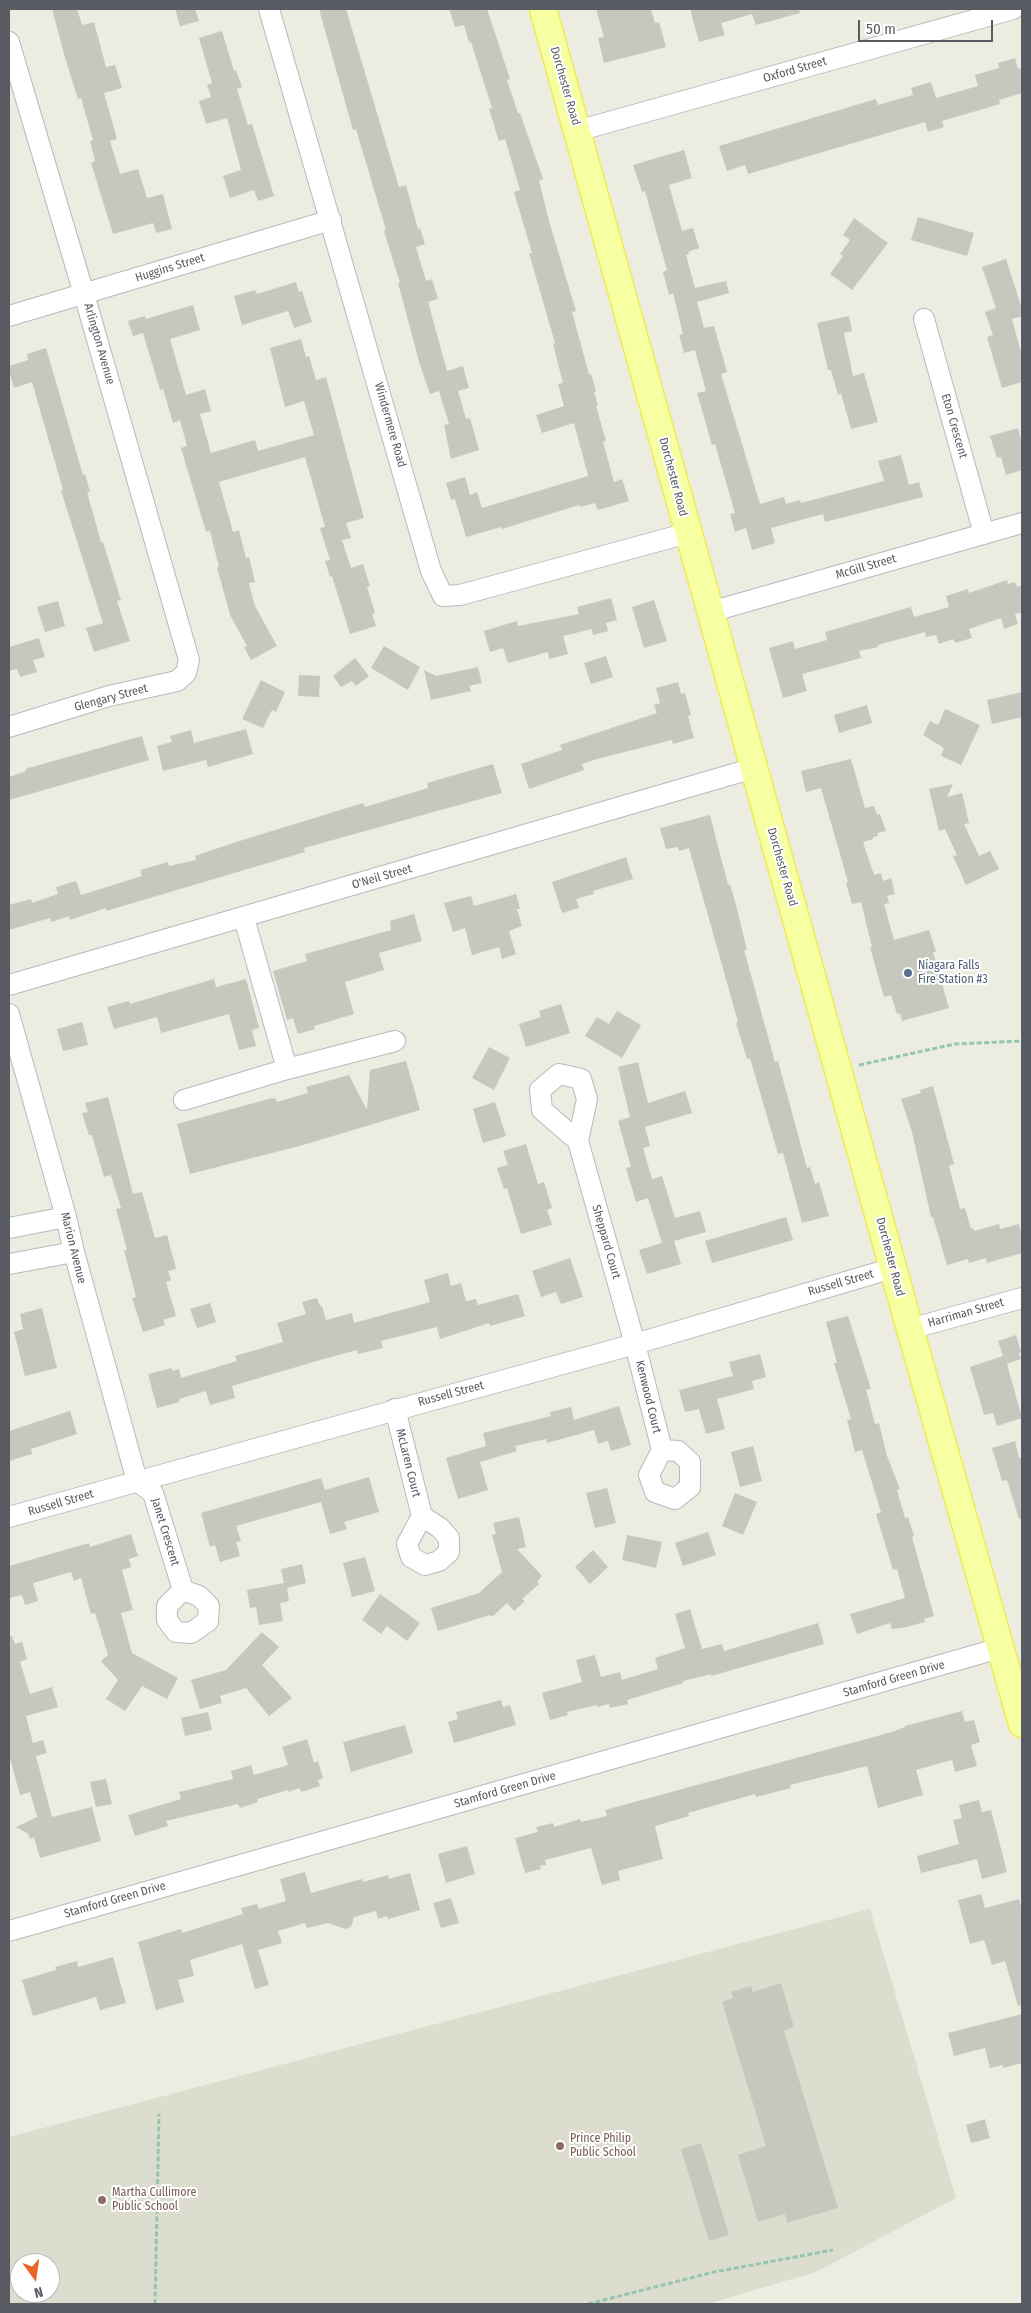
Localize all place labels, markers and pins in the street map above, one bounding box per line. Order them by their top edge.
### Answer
place label: Niagara Falls Fire Station #3 [918,959,988,987]
marker: Niagara Falls Fire Station #3 [902,967,914,979]
place label: Prince Philip Public School [570,2132,636,2160]
marker: Prince Philip Public School [554,2140,566,2152]
place label: Martha Cullimore Public School [112,2186,196,2214]
marker: Martha Cullimore Public School [96,2194,108,2206]

